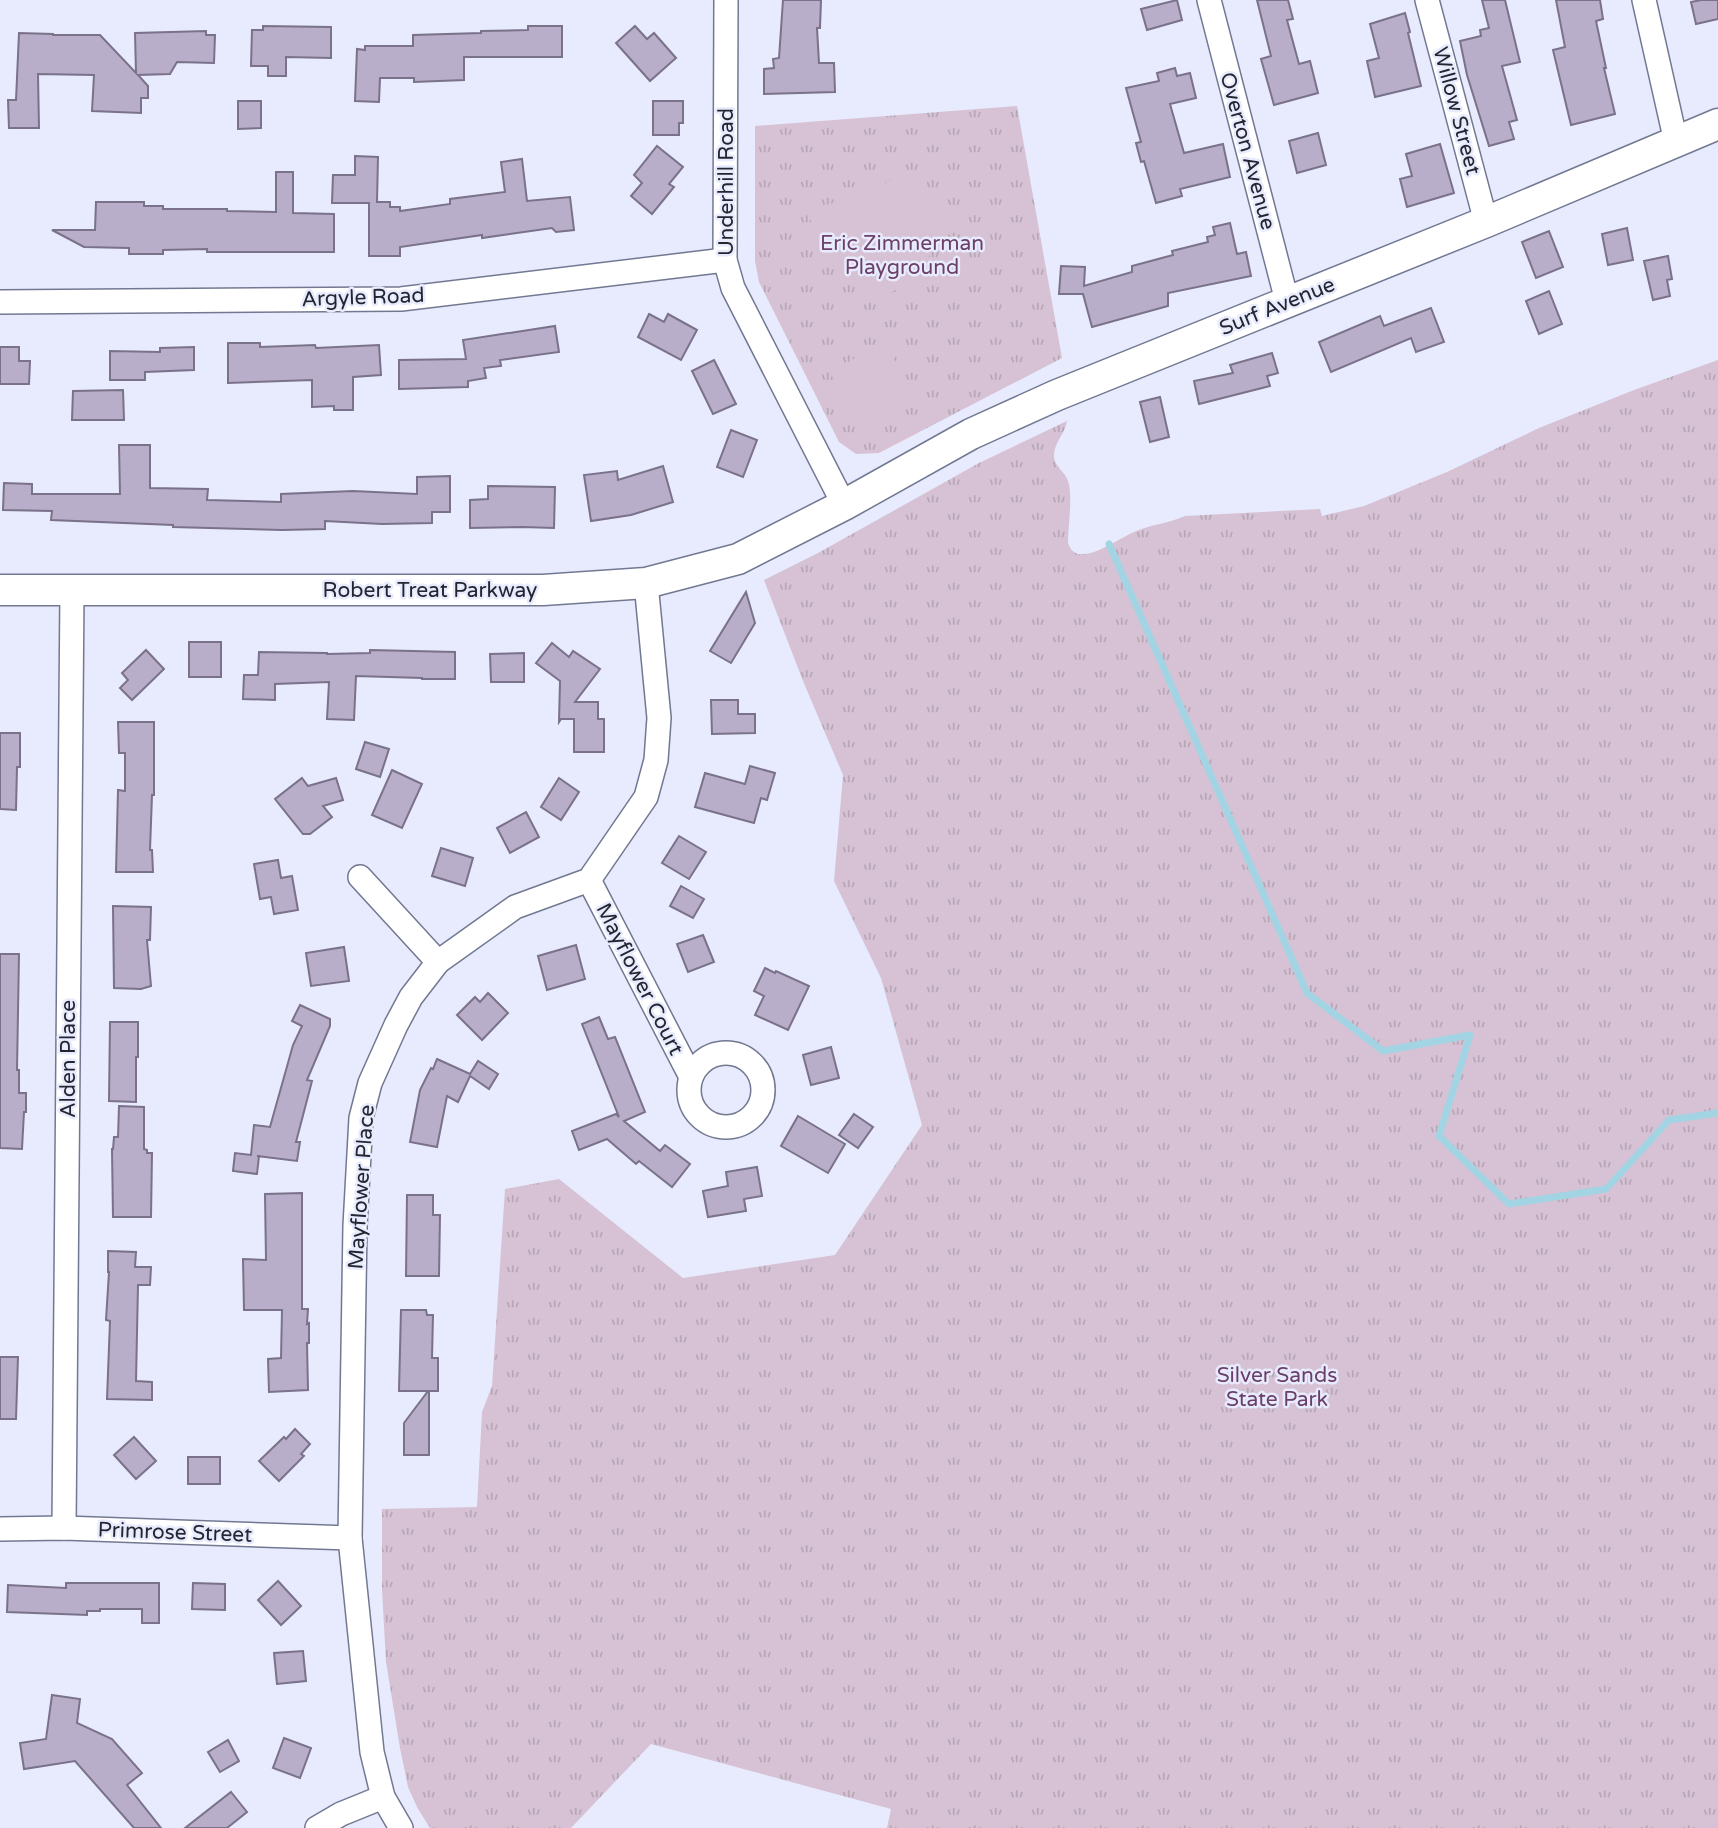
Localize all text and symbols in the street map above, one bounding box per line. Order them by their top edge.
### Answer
street label: Willow Street [1427,44,1486,178]
street label: Overton Avenue [1214,70,1281,233]
street label: Underhill Road [714,108,739,256]
park label: Eric Zimmerman Playground [820,231,984,280]
street label: Surf Avenue [1216,272,1339,341]
street label: Argyle Road [301,283,425,312]
street label: Robert Treat Parkway [323,578,537,603]
street label: Mayflower Court [591,899,689,1059]
street label: Alden Place [56,1000,81,1118]
street label: Mayflower Place [343,1104,380,1270]
park label: Silver Sands State Park [1217,1363,1337,1412]
street label: Primrose Street [97,1517,253,1548]

